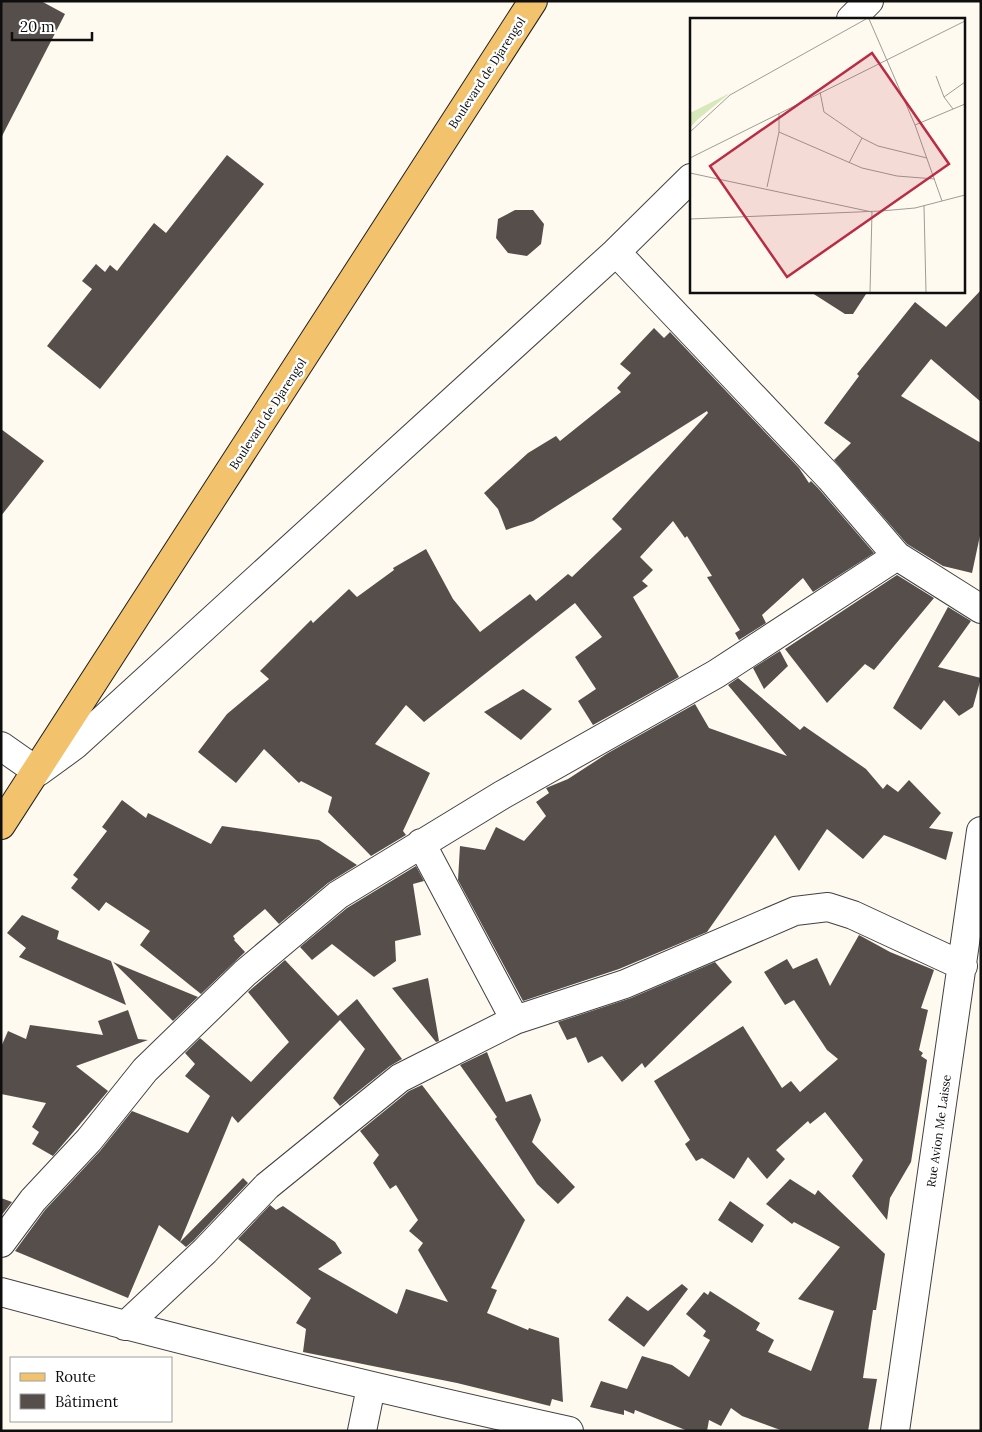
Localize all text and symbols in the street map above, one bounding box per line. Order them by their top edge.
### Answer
scale bar [12,10,92,42]
street label: Boulevard de Djarengol [445,14,528,131]
text: 20 m [20,17,55,36]
inset map [690,18,964,292]
street label: Boulevard de Djarengol [226,355,309,472]
street label: Rue Avion Me Laisse [923,1073,954,1188]
legend [10,1357,172,1422]
text: Route [55,1367,96,1386]
text: Bâtiment [55,1392,118,1411]

